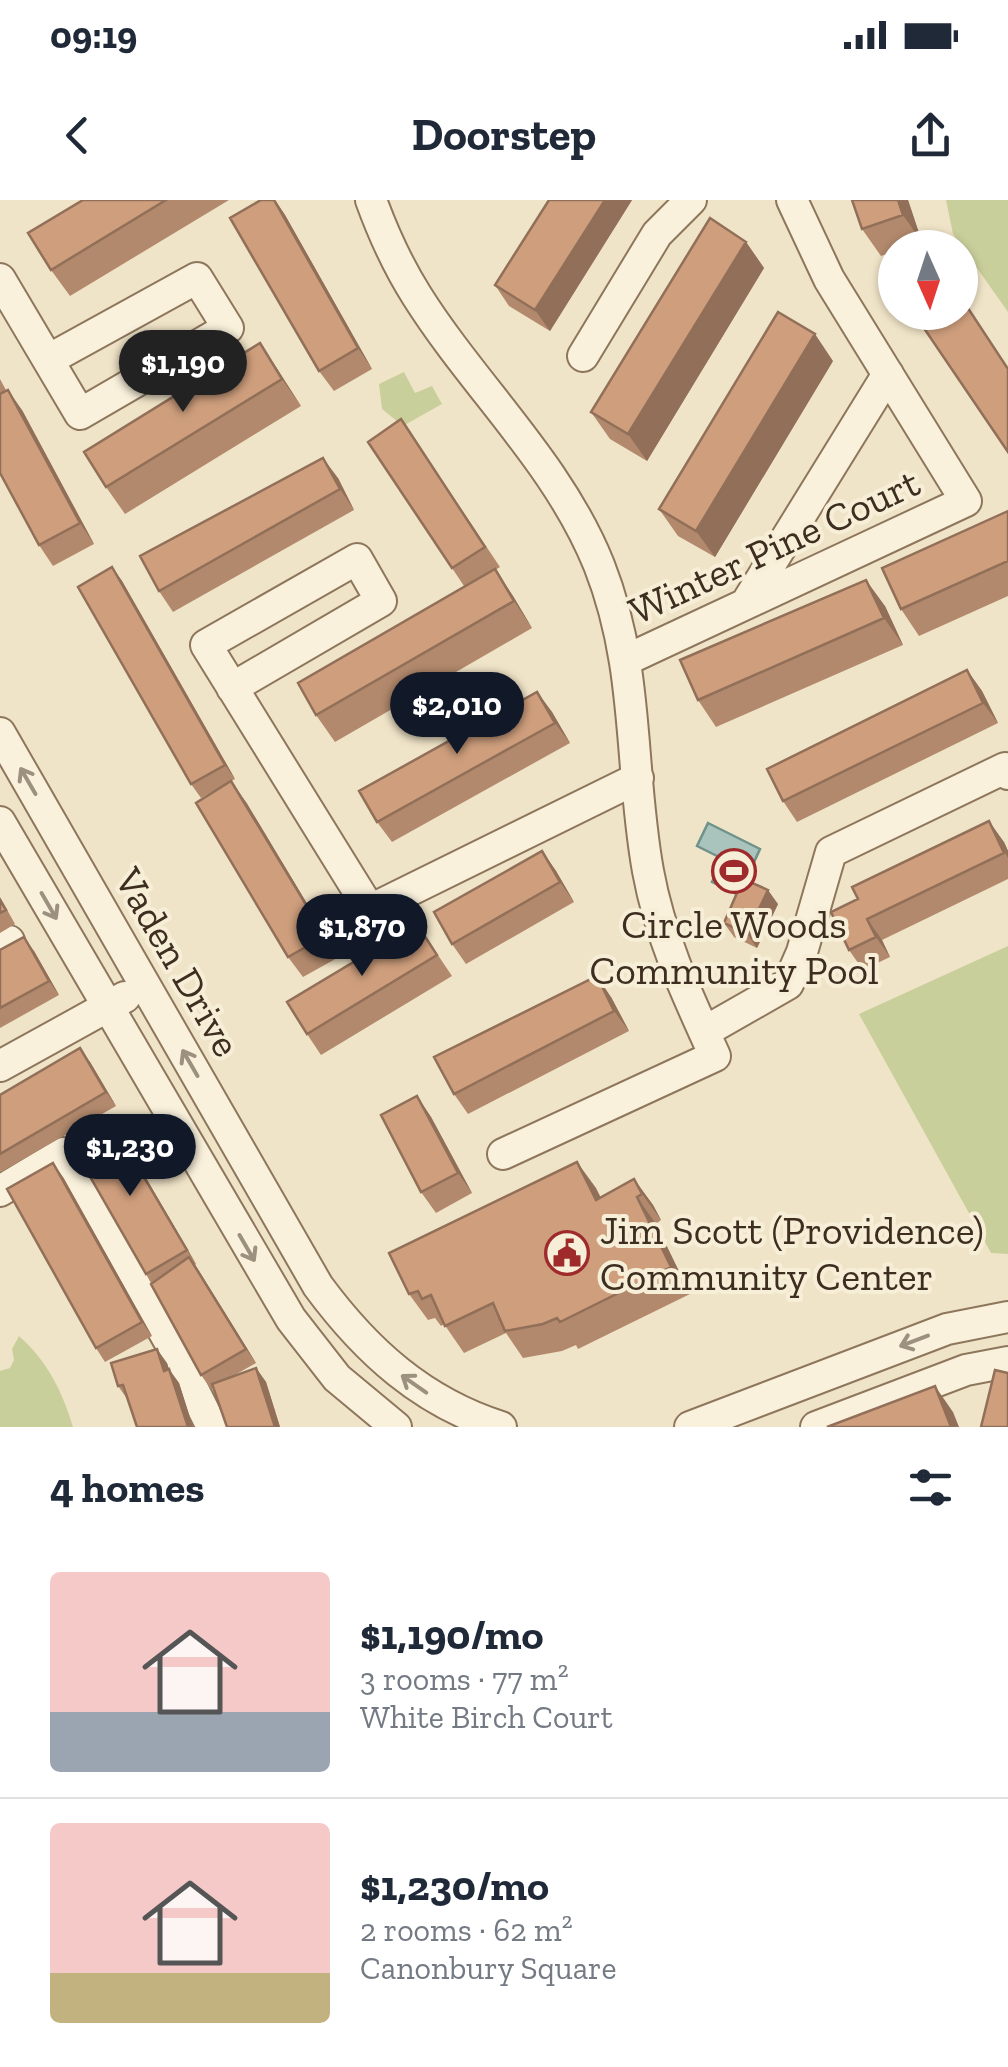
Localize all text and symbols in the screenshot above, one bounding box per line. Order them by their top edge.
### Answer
text: 09:19 [50,12,137,58]
icon: back [50,108,105,163]
text: Doorstep [412,108,596,162]
icon: share [903,108,958,163]
north arrow [878,230,978,330]
map controls [878,230,978,330]
pin: $1,190 [102,330,264,415]
text: $1,190 [141,343,225,381]
street label: Winter Pine Court [621,458,927,634]
pin: $2,010 [376,672,538,757]
text: $2,010 [412,685,502,723]
one-way arrow [18,767,38,796]
sports icon: Circle Woods Community Pool [711,848,757,894]
street label: Vaden Drive [104,858,251,1065]
one-way arrow [39,891,59,920]
pin: $1,870 [281,894,443,979]
place label: Circle Woods Community Pool [589,900,879,994]
text: $1,870 [318,907,406,945]
one-way arrow [179,1049,199,1078]
pin: $1,230 [49,1114,211,1199]
text: $1,230 [86,1127,174,1165]
place label: Jim Scott (Providence) Community Center [600,1206,984,1300]
public building icon: Jim Scott (Providence) Community Center [544,1230,590,1276]
one-way arrow [237,1233,257,1262]
one-way arrow [899,1334,930,1352]
one-way arrow [400,1374,428,1395]
icon: filters [903,1460,958,1515]
text: 4 homes [50,1462,205,1513]
text: $1,190/mo [360,1609,544,1660]
icon: home [130,1612,250,1732]
text: 3 rooms · 77 m² [360,1660,568,1698]
text: White Birch Court [360,1698,613,1736]
text: $1,230/mo [360,1860,549,1911]
icon: home [130,1863,250,1983]
text: 2 rooms · 62 m² [360,1911,573,1949]
text: Canonbury Square [360,1949,617,1987]

